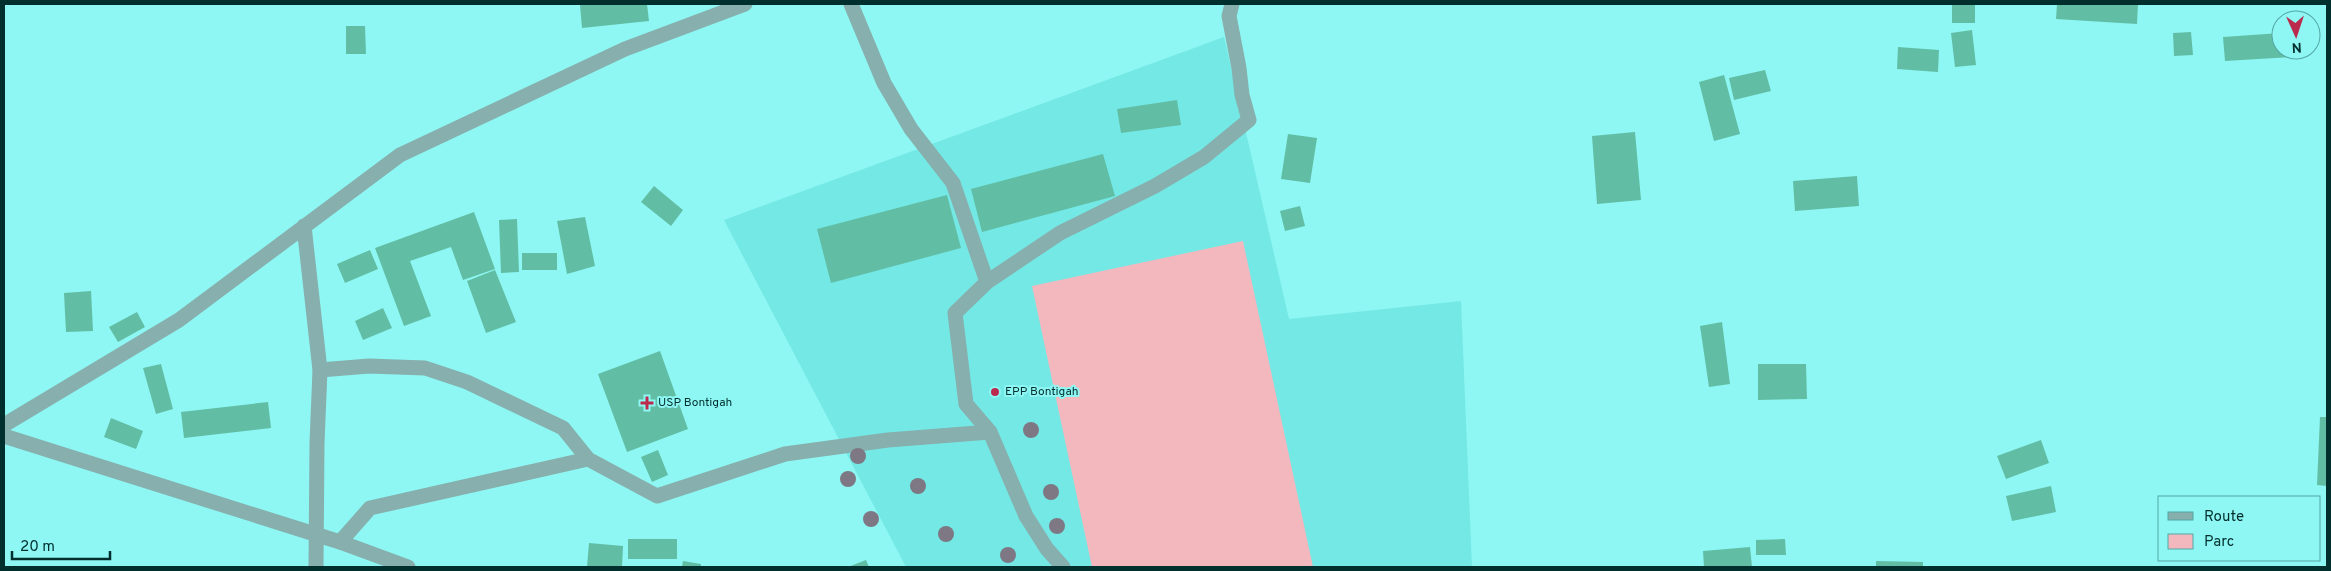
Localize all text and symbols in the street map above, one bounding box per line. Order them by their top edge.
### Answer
north arrow [2271,10,2321,60]
text: N [2291,38,2302,55]
place label: EPP Bontigah [1005,384,1079,400]
marker: EPP Bontigah [989,386,1001,398]
place label: USP Bontigah [658,395,732,411]
marker: USP Bontigah [640,396,654,410]
legend [2158,496,2321,561]
text: Route [2204,508,2244,527]
scale bar [12,528,110,560]
text: Parc [2204,533,2234,552]
text: 20 m [20,538,55,557]

